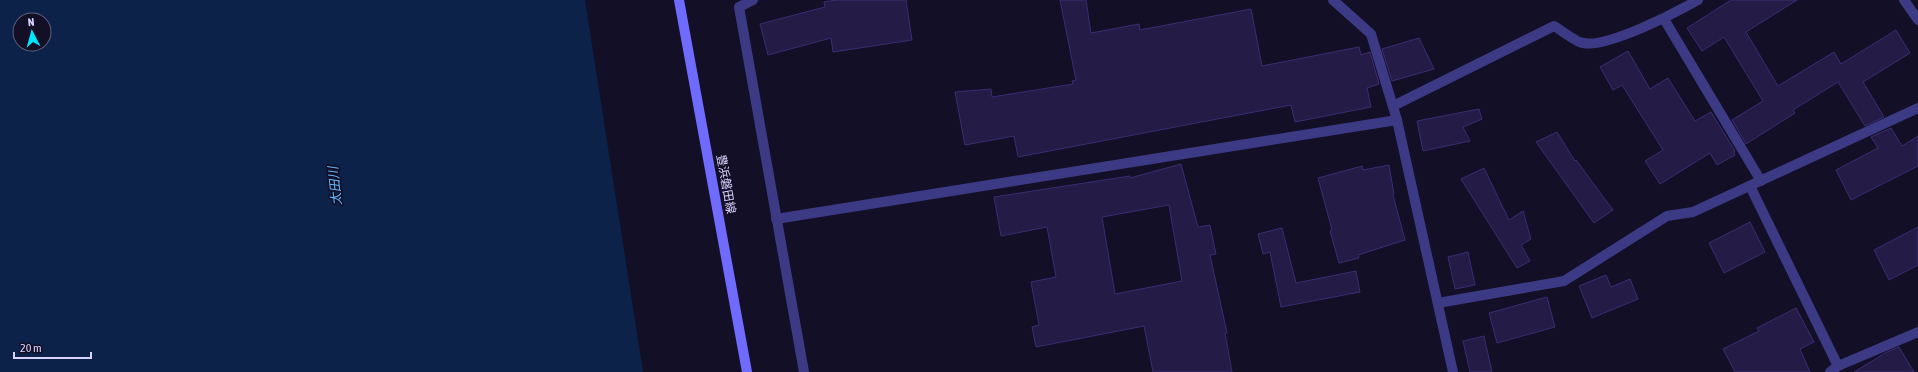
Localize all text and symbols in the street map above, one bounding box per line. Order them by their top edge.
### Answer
north arrow [12,12,52,52]
text: N [27,16,35,28]
street label: 豊浜磐田線 [714,153,738,215]
water label: 太田川 [325,164,344,206]
scale bar [14,334,91,360]
text: 20 m [20,341,42,355]

